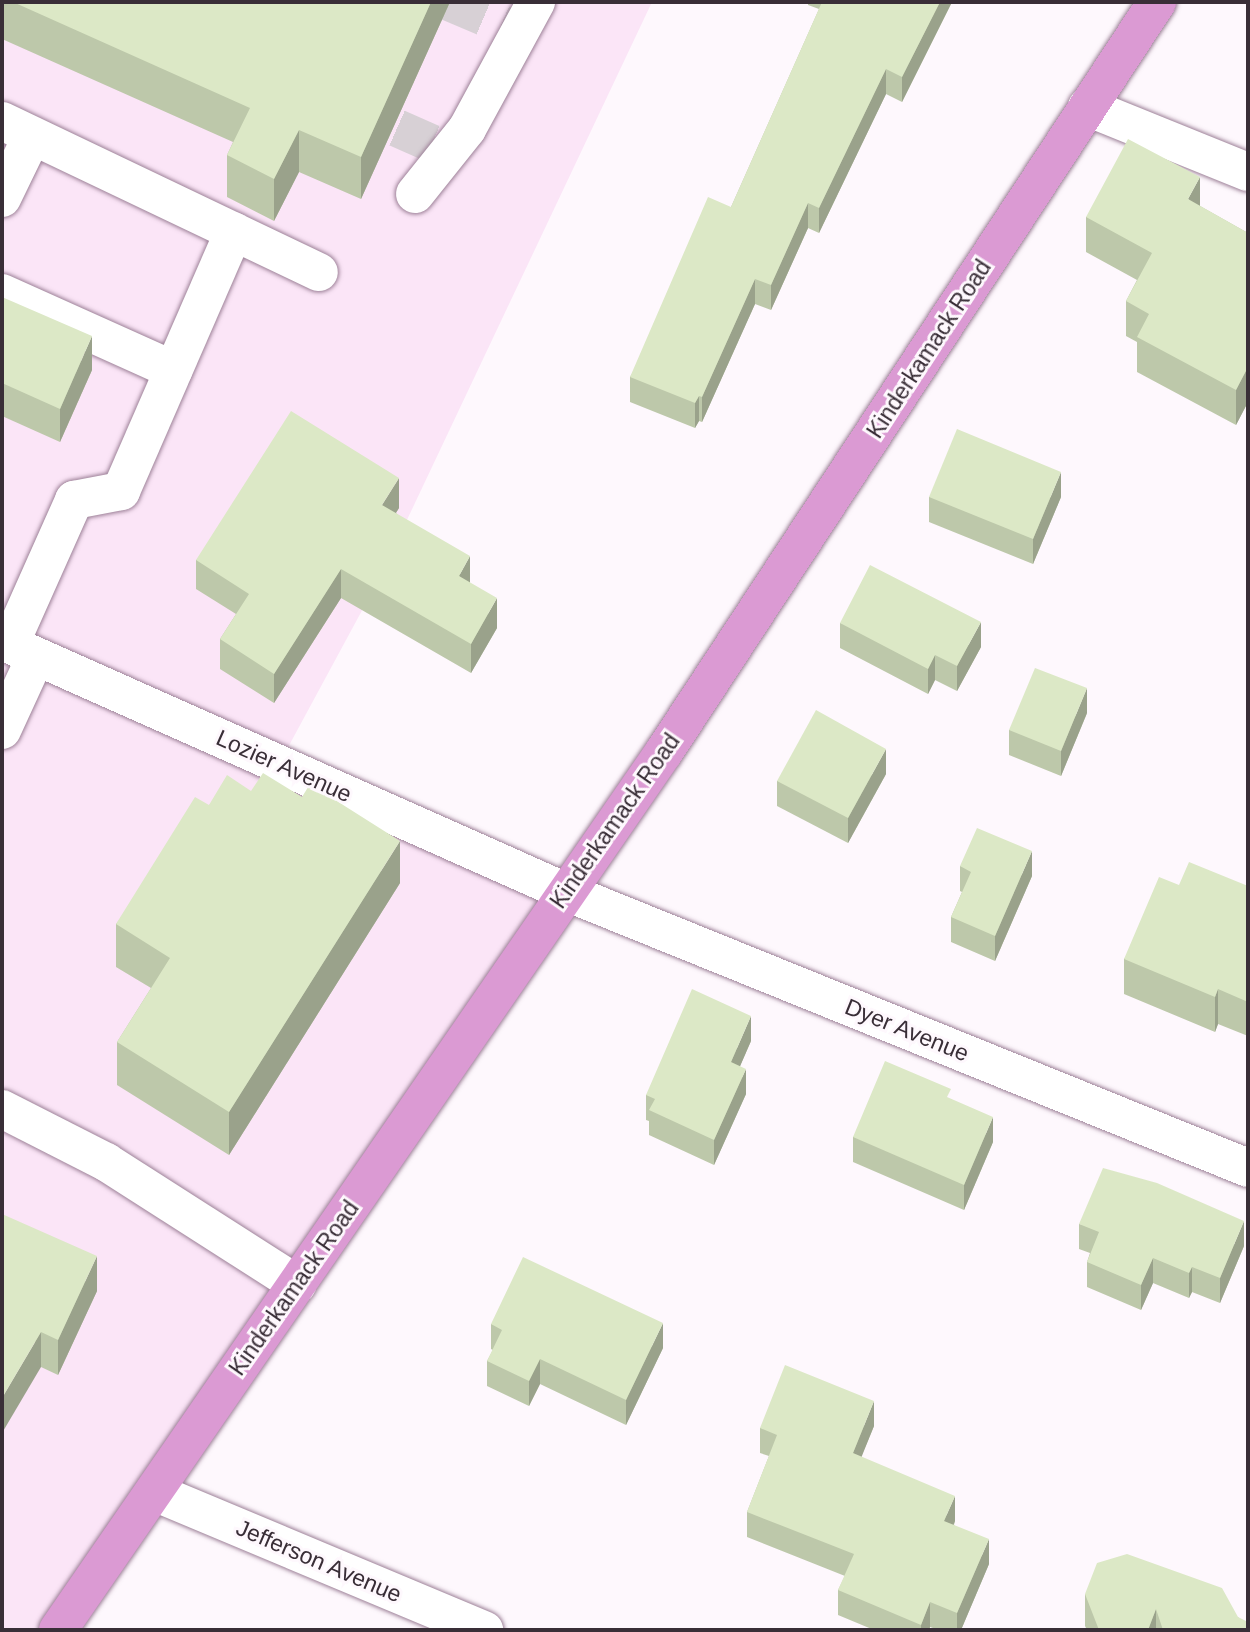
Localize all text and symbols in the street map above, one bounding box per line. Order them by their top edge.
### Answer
street label: Kinderkamack Road [861,255,997,443]
street label: Lozier Avenue [211,724,357,808]
street label: Kinderkamack Road [544,728,686,914]
street label: Dyer Avenue [840,992,974,1068]
street label: Kinderkamack Road [223,1195,365,1381]
street label: Jefferson Avenue [232,1513,406,1609]

